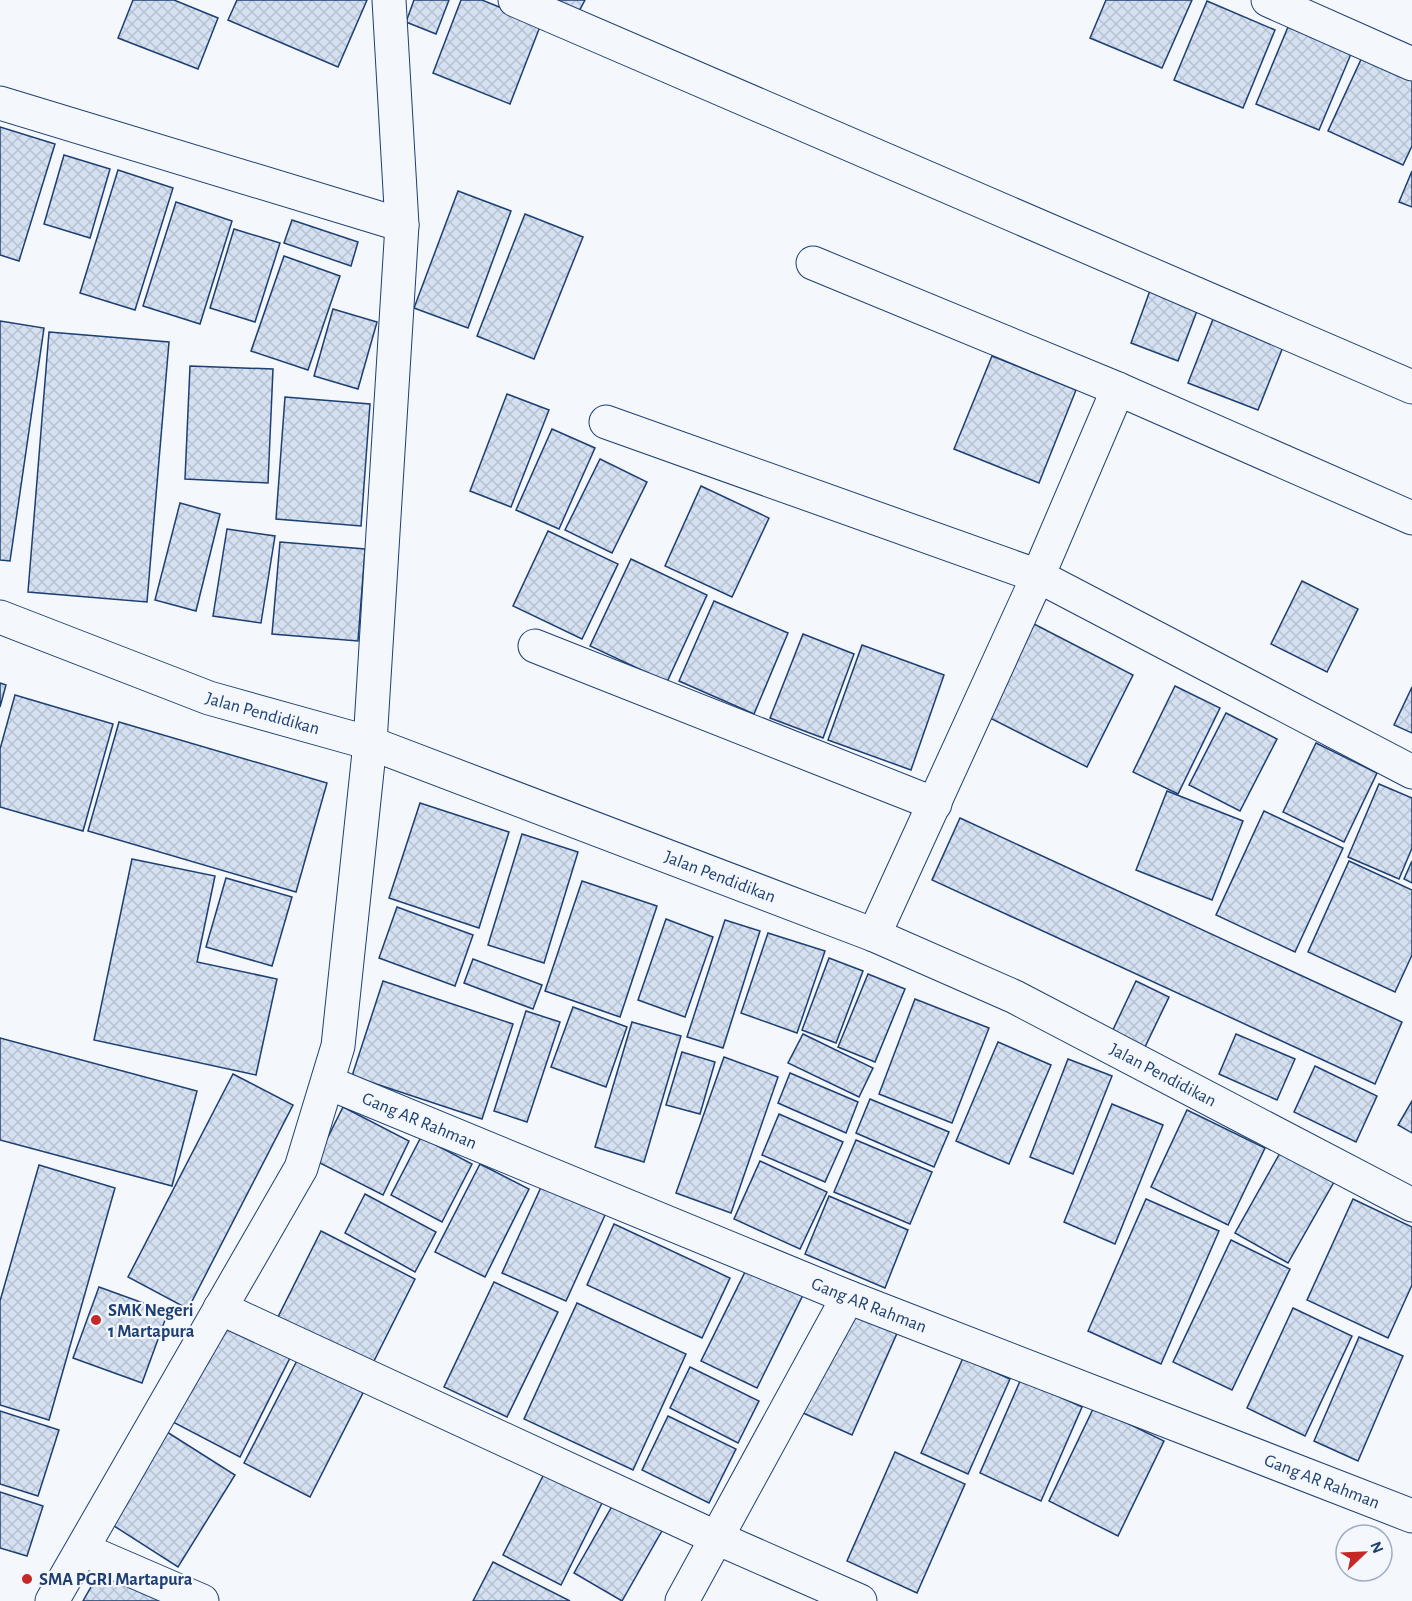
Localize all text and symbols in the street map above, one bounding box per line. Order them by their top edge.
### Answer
street label: Jalan Pendidikan [203,690,321,738]
street label: Jalan Pendidikan [662,848,778,907]
street label: Jalan Pendidikan [1107,1040,1219,1111]
street label: Gang AR Rahman [359,1090,479,1153]
street label: Gang AR Rahman [809,1275,929,1337]
place label: SMK Negeri 1 Martapura [108,1302,195,1341]
marker: SMK Negeri 1 Martapura [89,1313,103,1327]
street label: Gang AR Rahman [1262,1452,1382,1513]
north arrow [1334,1523,1394,1583]
text: N [1367,1539,1386,1556]
place label: SMA PGRI Martapura [39,1571,193,1589]
marker: SMA PGRI Martapura [20,1572,34,1586]

